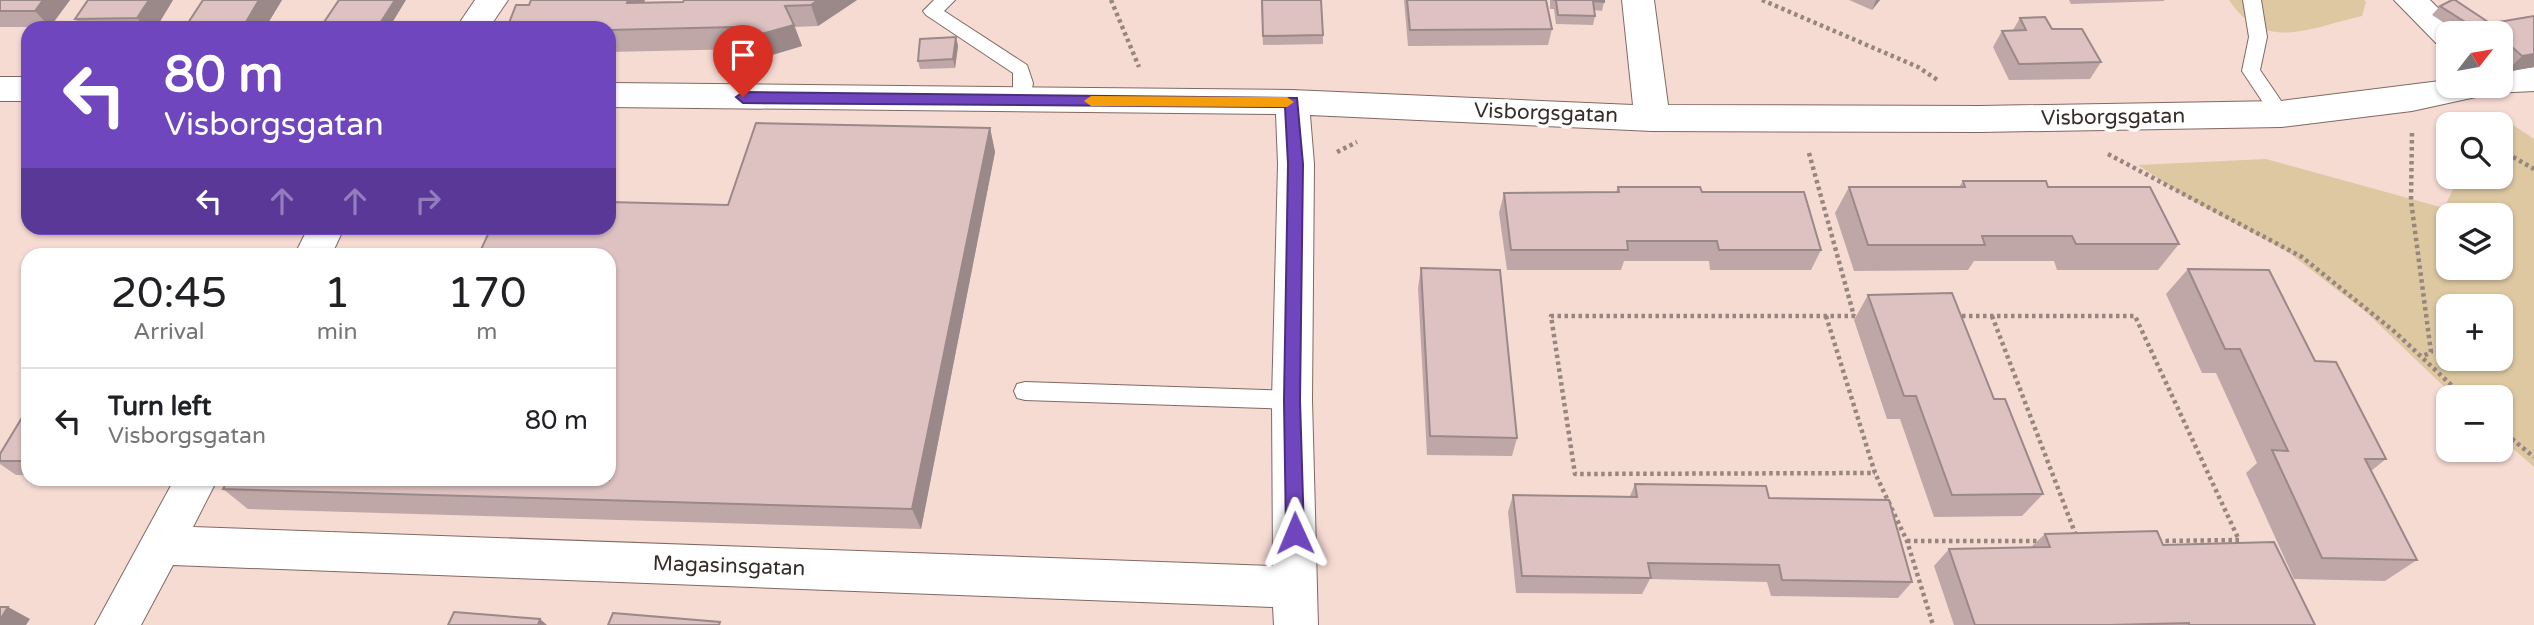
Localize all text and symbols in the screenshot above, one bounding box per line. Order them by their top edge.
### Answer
north arrow [2436,21,2513,98]
map controls [2436,21,2513,462]
pin [713,25,773,97]
icon: arrive [724,36,762,74]
text: 80 m [164,46,283,105]
icon: left [49,49,140,140]
street label: Visborgsgatan [1474,98,1618,128]
street label: Visborgsgatan [2041,103,2185,131]
text: Visborgsgatan [164,106,384,144]
button: search [2436,112,2513,189]
icon: left [190,182,228,220]
icon: ahead [263,182,301,220]
icon: ahead [336,182,374,220]
icon: right [409,182,447,220]
button: layers [2436,203,2513,280]
text: 20:45 [111,268,227,319]
text: 1 [324,268,350,319]
text: 170 [447,268,526,319]
button: + [2436,294,2513,371]
text: Arrival [133,318,204,346]
text: min [317,318,358,346]
text: m [476,318,497,346]
button: − [2436,385,2513,462]
text: Turn left [108,391,211,422]
icon: left [49,402,87,440]
text: 80 m [525,405,588,436]
text: Visborgsgatan [108,422,266,450]
position arrow [1258,496,1332,570]
street label: Magasinsgatan [652,551,806,581]

